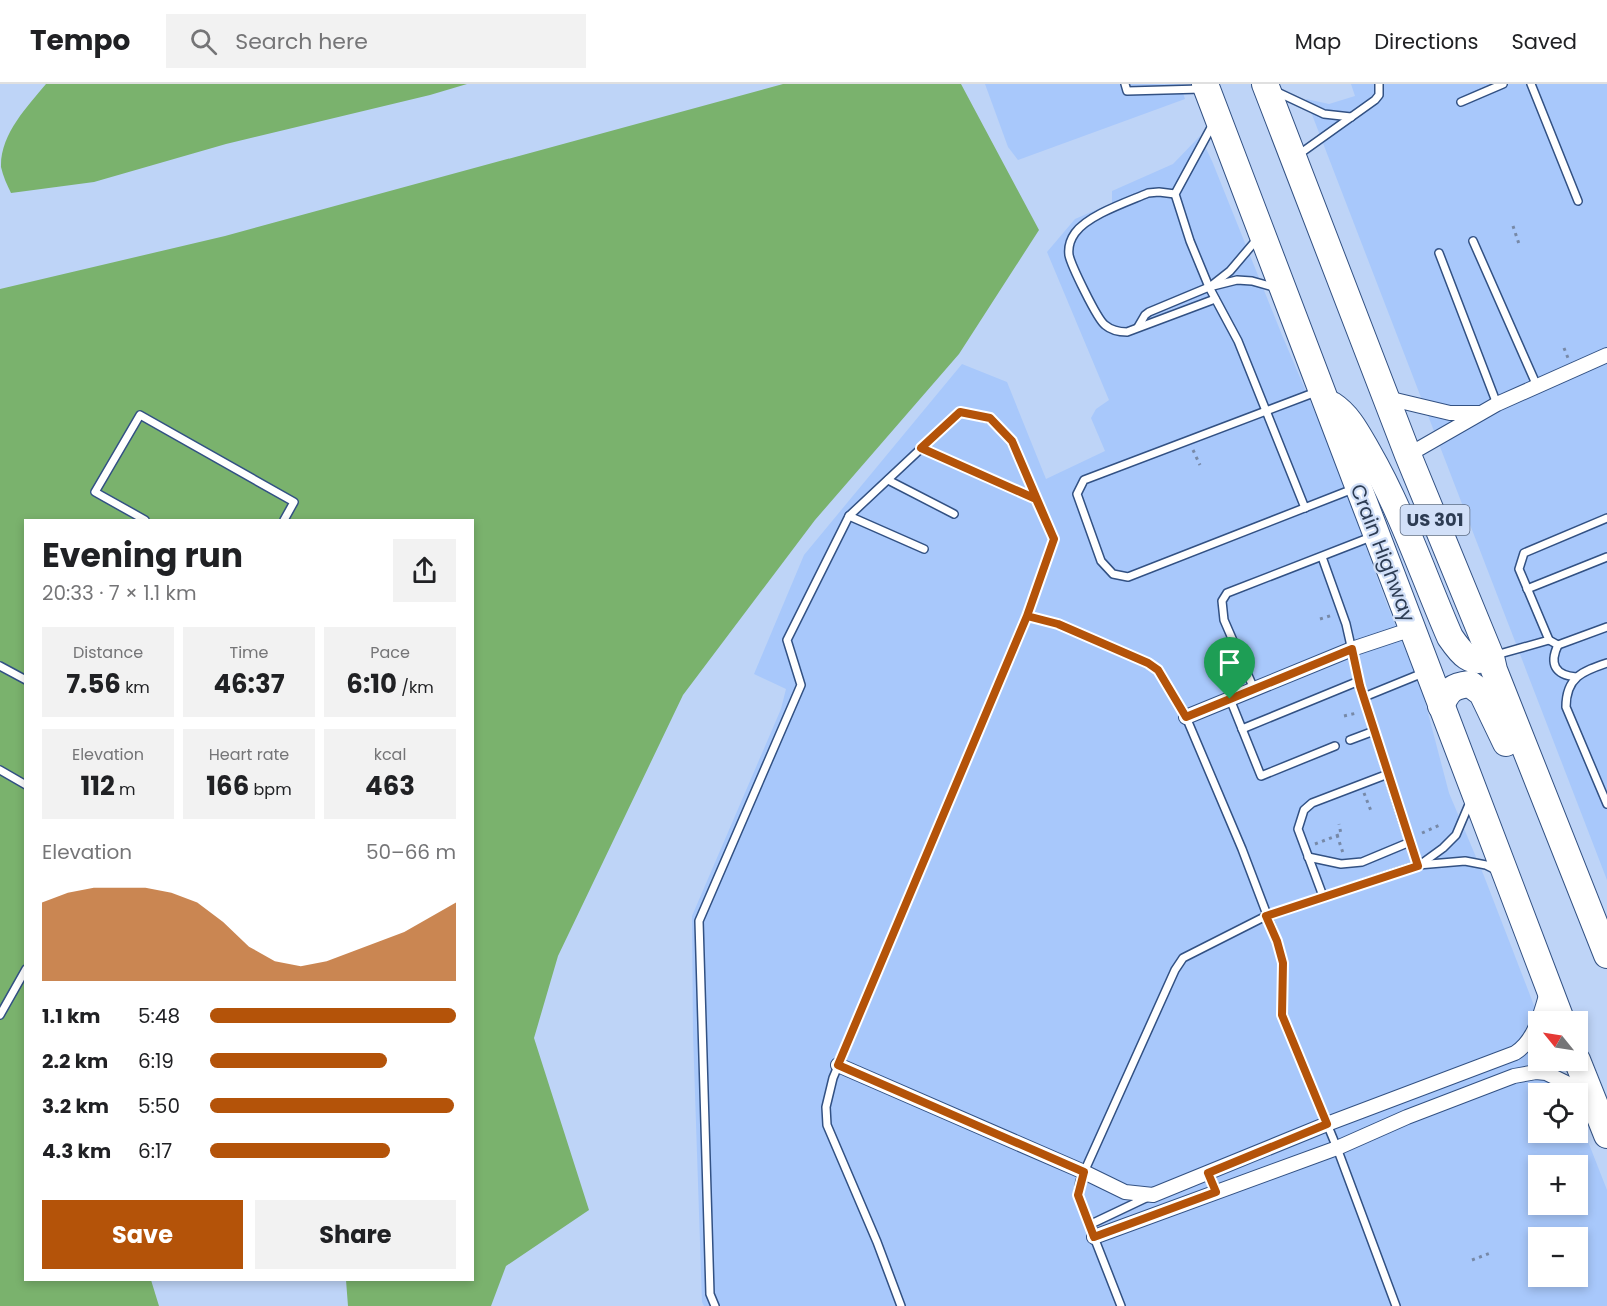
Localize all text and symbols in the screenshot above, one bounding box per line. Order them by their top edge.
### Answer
search box [166,14,586,68]
text: Tempo [30,21,130,60]
icon: search [187,25,220,58]
text: Search here [235,26,368,57]
text: Map [1295,27,1341,56]
text: Directions [1374,27,1478,56]
text: Saved [1511,27,1577,56]
street label: Crain Highway [1344,480,1422,626]
road number: US 301 [1400,505,1470,535]
text: Evening run [42,532,243,579]
button: share [393,539,456,602]
text: 20:33 · 7 × 1.1 km [42,579,197,607]
pin [1204,637,1255,699]
text: Distance [73,641,143,664]
text: Time [230,641,269,664]
text: Pace [370,641,410,664]
icon: arrive [1213,646,1246,679]
text: 7.56 [66,666,121,702]
text: 46:37 [213,666,285,702]
text: 6:10 [346,666,397,702]
text: km [121,676,150,699]
text: /km [397,676,434,699]
text: Elevation [72,743,144,766]
text: Heart rate [209,743,289,766]
text: kcal [374,743,406,766]
text: 112 [80,768,115,804]
text: 166 [206,768,249,804]
text: 463 [365,768,415,804]
text: m [115,778,136,801]
text: bpm [249,778,292,801]
text: Elevation [42,838,132,866]
text: 50–66 m [366,838,456,866]
text: 1.1 km [42,1002,100,1030]
text: 5:48 [138,1002,180,1030]
north arrow [1528,1011,1588,1071]
map controls [1528,1011,1588,1287]
text: 2.2 km [42,1047,108,1075]
text: 6:19 [138,1047,174,1075]
button: locate [1528,1083,1588,1143]
text: 3.2 km [42,1092,109,1120]
text: 5:50 [138,1092,180,1120]
text: 4.3 km [42,1137,111,1165]
text: 6:17 [138,1137,172,1165]
button: + [1528,1155,1588,1215]
button: Save [42,1200,243,1269]
button: Share [255,1200,456,1269]
button: − [1528,1227,1588,1287]

